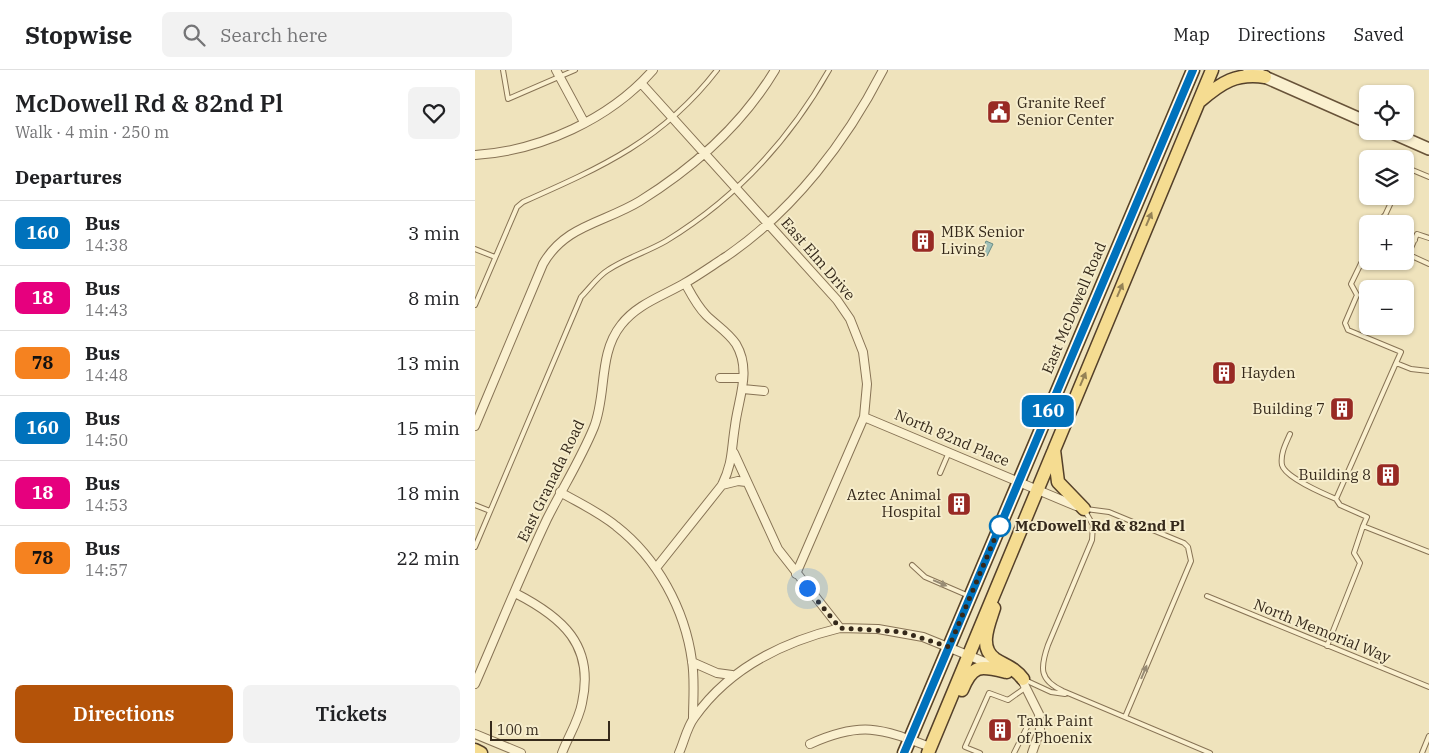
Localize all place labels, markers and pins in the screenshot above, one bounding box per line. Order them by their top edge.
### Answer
place label: Granite Reef Senior Center [1017,93,1114,129]
public building icon: Granite Reef Senior Center [986,99,1012,125]
place label: MBK Senior Living [941,222,1025,258]
building icon: MBK Senior Living [910,228,936,254]
building icon: Hayden [1211,360,1237,386]
place label: Hayden [1241,363,1296,382]
building icon: Building 7 [1329,396,1355,422]
place label: Building 7 [1253,399,1325,418]
building icon: Building 8 [1375,462,1401,488]
place label: Building 8 [1299,465,1371,484]
place label: Aztec Animal Hospital [847,485,941,521]
building icon: Aztec Animal Hospital [946,491,972,517]
marker: McDowell Rd & 82nd Pl [989,515,1011,537]
place label: McDowell Rd & 82nd Pl [1015,516,1185,535]
place label: Tank Paint of Phoenix [1017,711,1093,747]
building icon: Tank Paint of Phoenix [987,717,1013,743]

